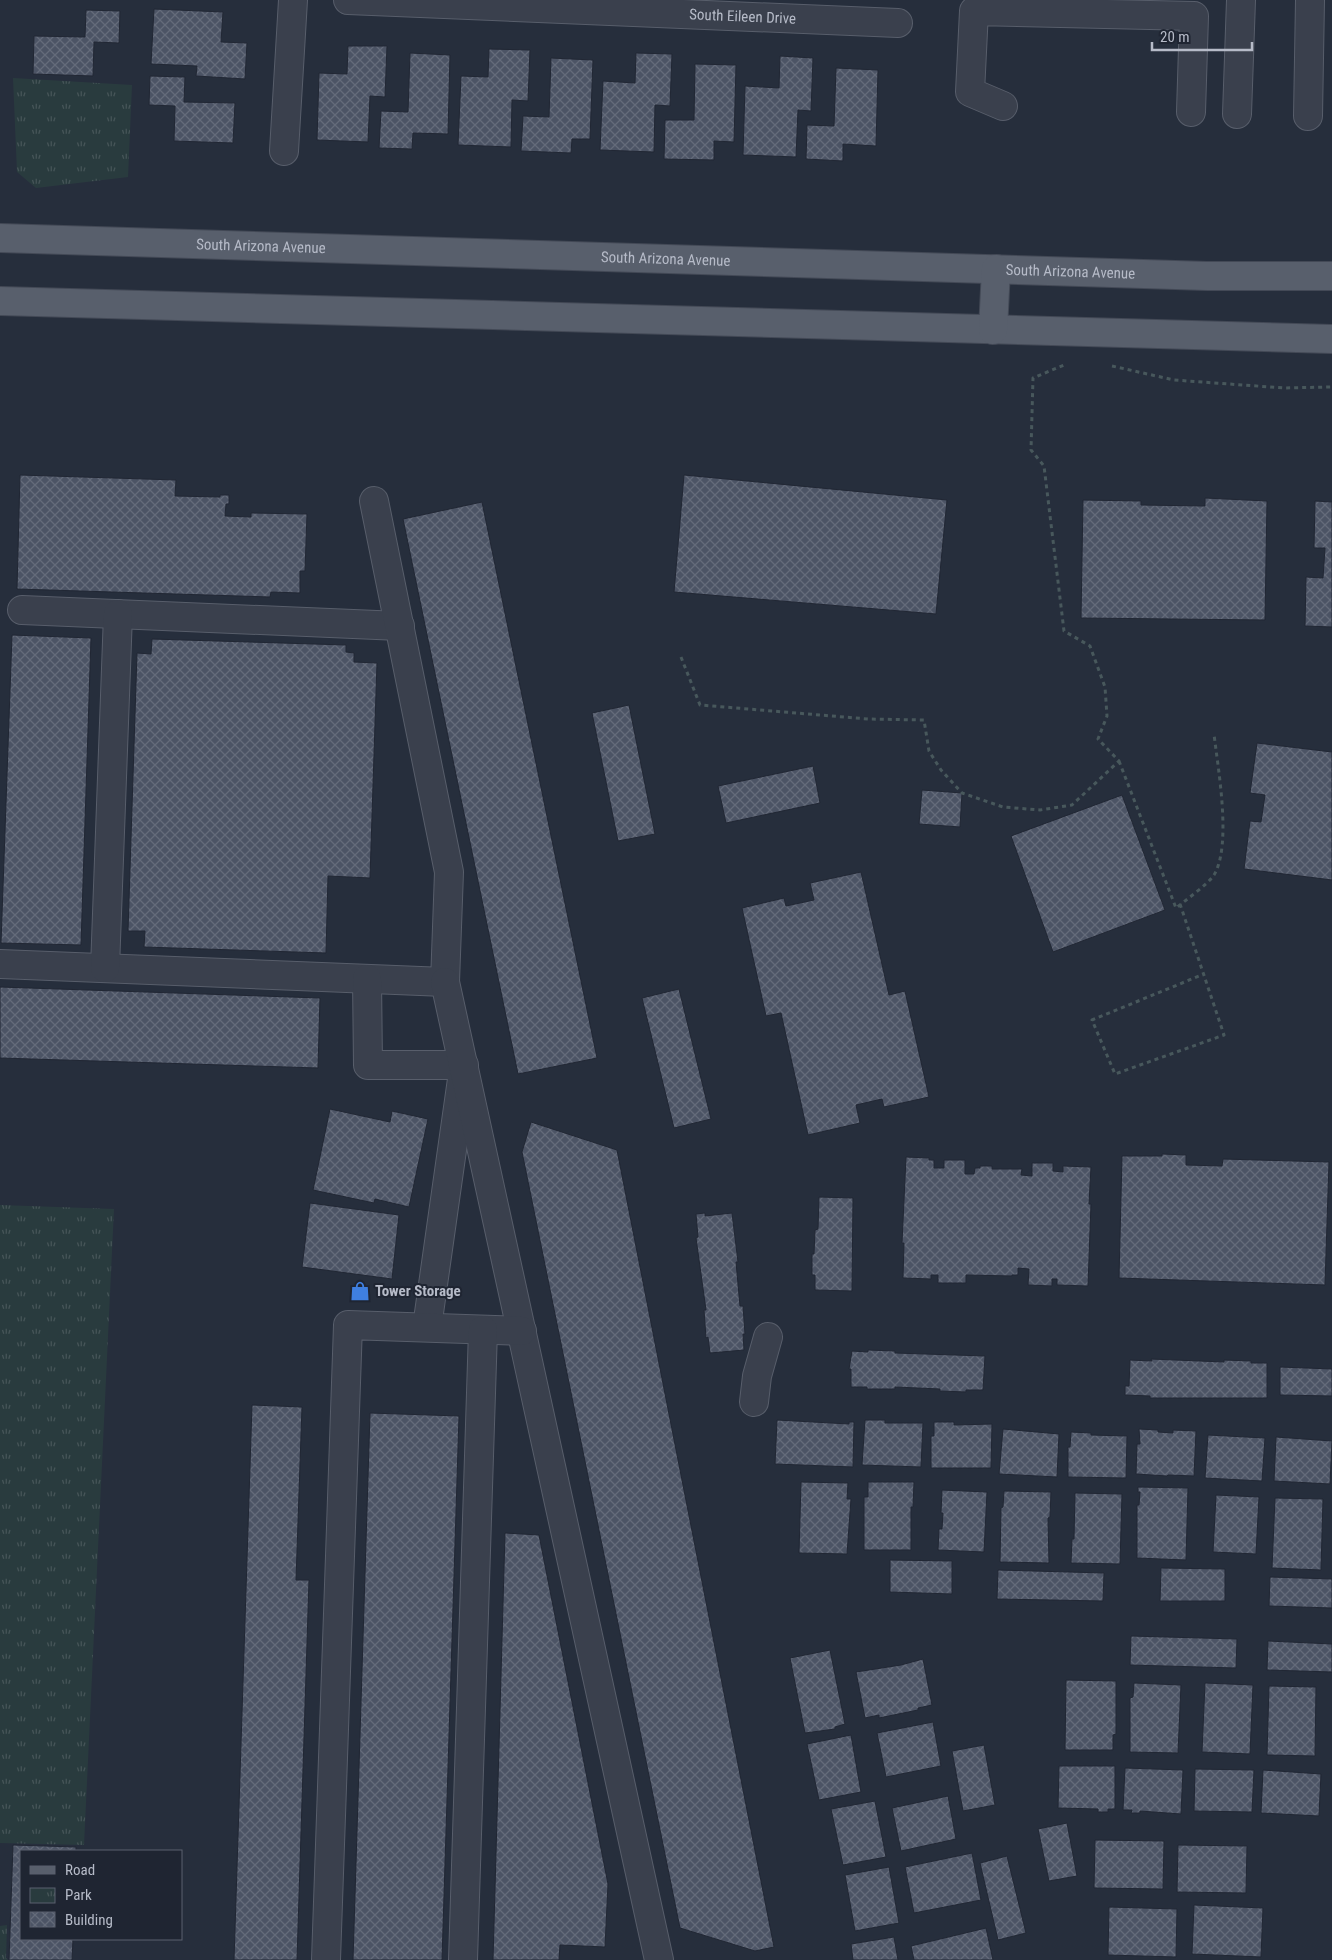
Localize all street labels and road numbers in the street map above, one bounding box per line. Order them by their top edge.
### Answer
street label: South Eileen Drive [689,5,796,28]
street label: South Arizona Avenue [196,235,326,257]
street label: South Arizona Avenue [601,248,731,270]
street label: South Arizona Avenue [1005,261,1135,283]

